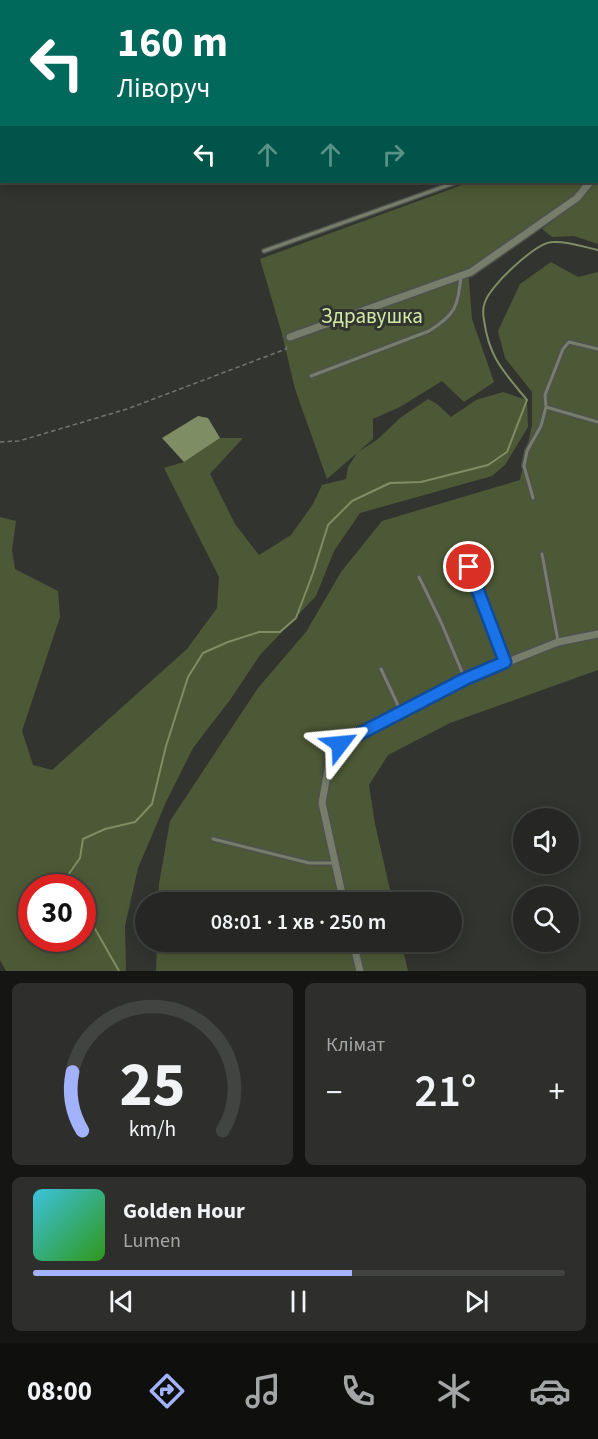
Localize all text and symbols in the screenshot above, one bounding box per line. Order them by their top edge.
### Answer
text: 160 m [117,13,228,73]
icon: left [18,24,96,102]
text: Ліворуч [117,69,210,108]
icon: left [188,138,221,171]
icon: ahead [251,138,284,171]
icon: ahead [314,138,347,171]
icon: right [377,138,410,171]
park label: Здравушка [321,301,423,331]
pin [443,541,494,592]
icon: arrive [452,550,485,583]
position arrow [308,712,372,776]
map controls [513,808,579,952]
button: sound [513,808,579,874]
speed limit sign: 30 [18,874,96,952]
button: search [513,886,579,952]
text: 08:01 · 1 хв · 250 m [211,906,386,938]
text: Клімат [326,1031,385,1059]
text: 25 [120,1041,185,1130]
text: 21° [415,1060,476,1124]
text: − [326,1069,342,1116]
text: + [549,1069,565,1116]
text: km/h [129,1114,176,1145]
text: Golden Hour [123,1195,245,1227]
text: Lumen [123,1227,181,1255]
icon: previous [105,1285,138,1318]
icon: pause [282,1285,315,1318]
icon: next [460,1285,493,1318]
icon: directions [146,1370,188,1412]
icon: music [242,1370,284,1412]
icon: phone [337,1370,379,1412]
icon: climate [433,1370,475,1412]
icon: car [529,1370,571,1412]
text: 08:00 [27,1372,92,1411]

